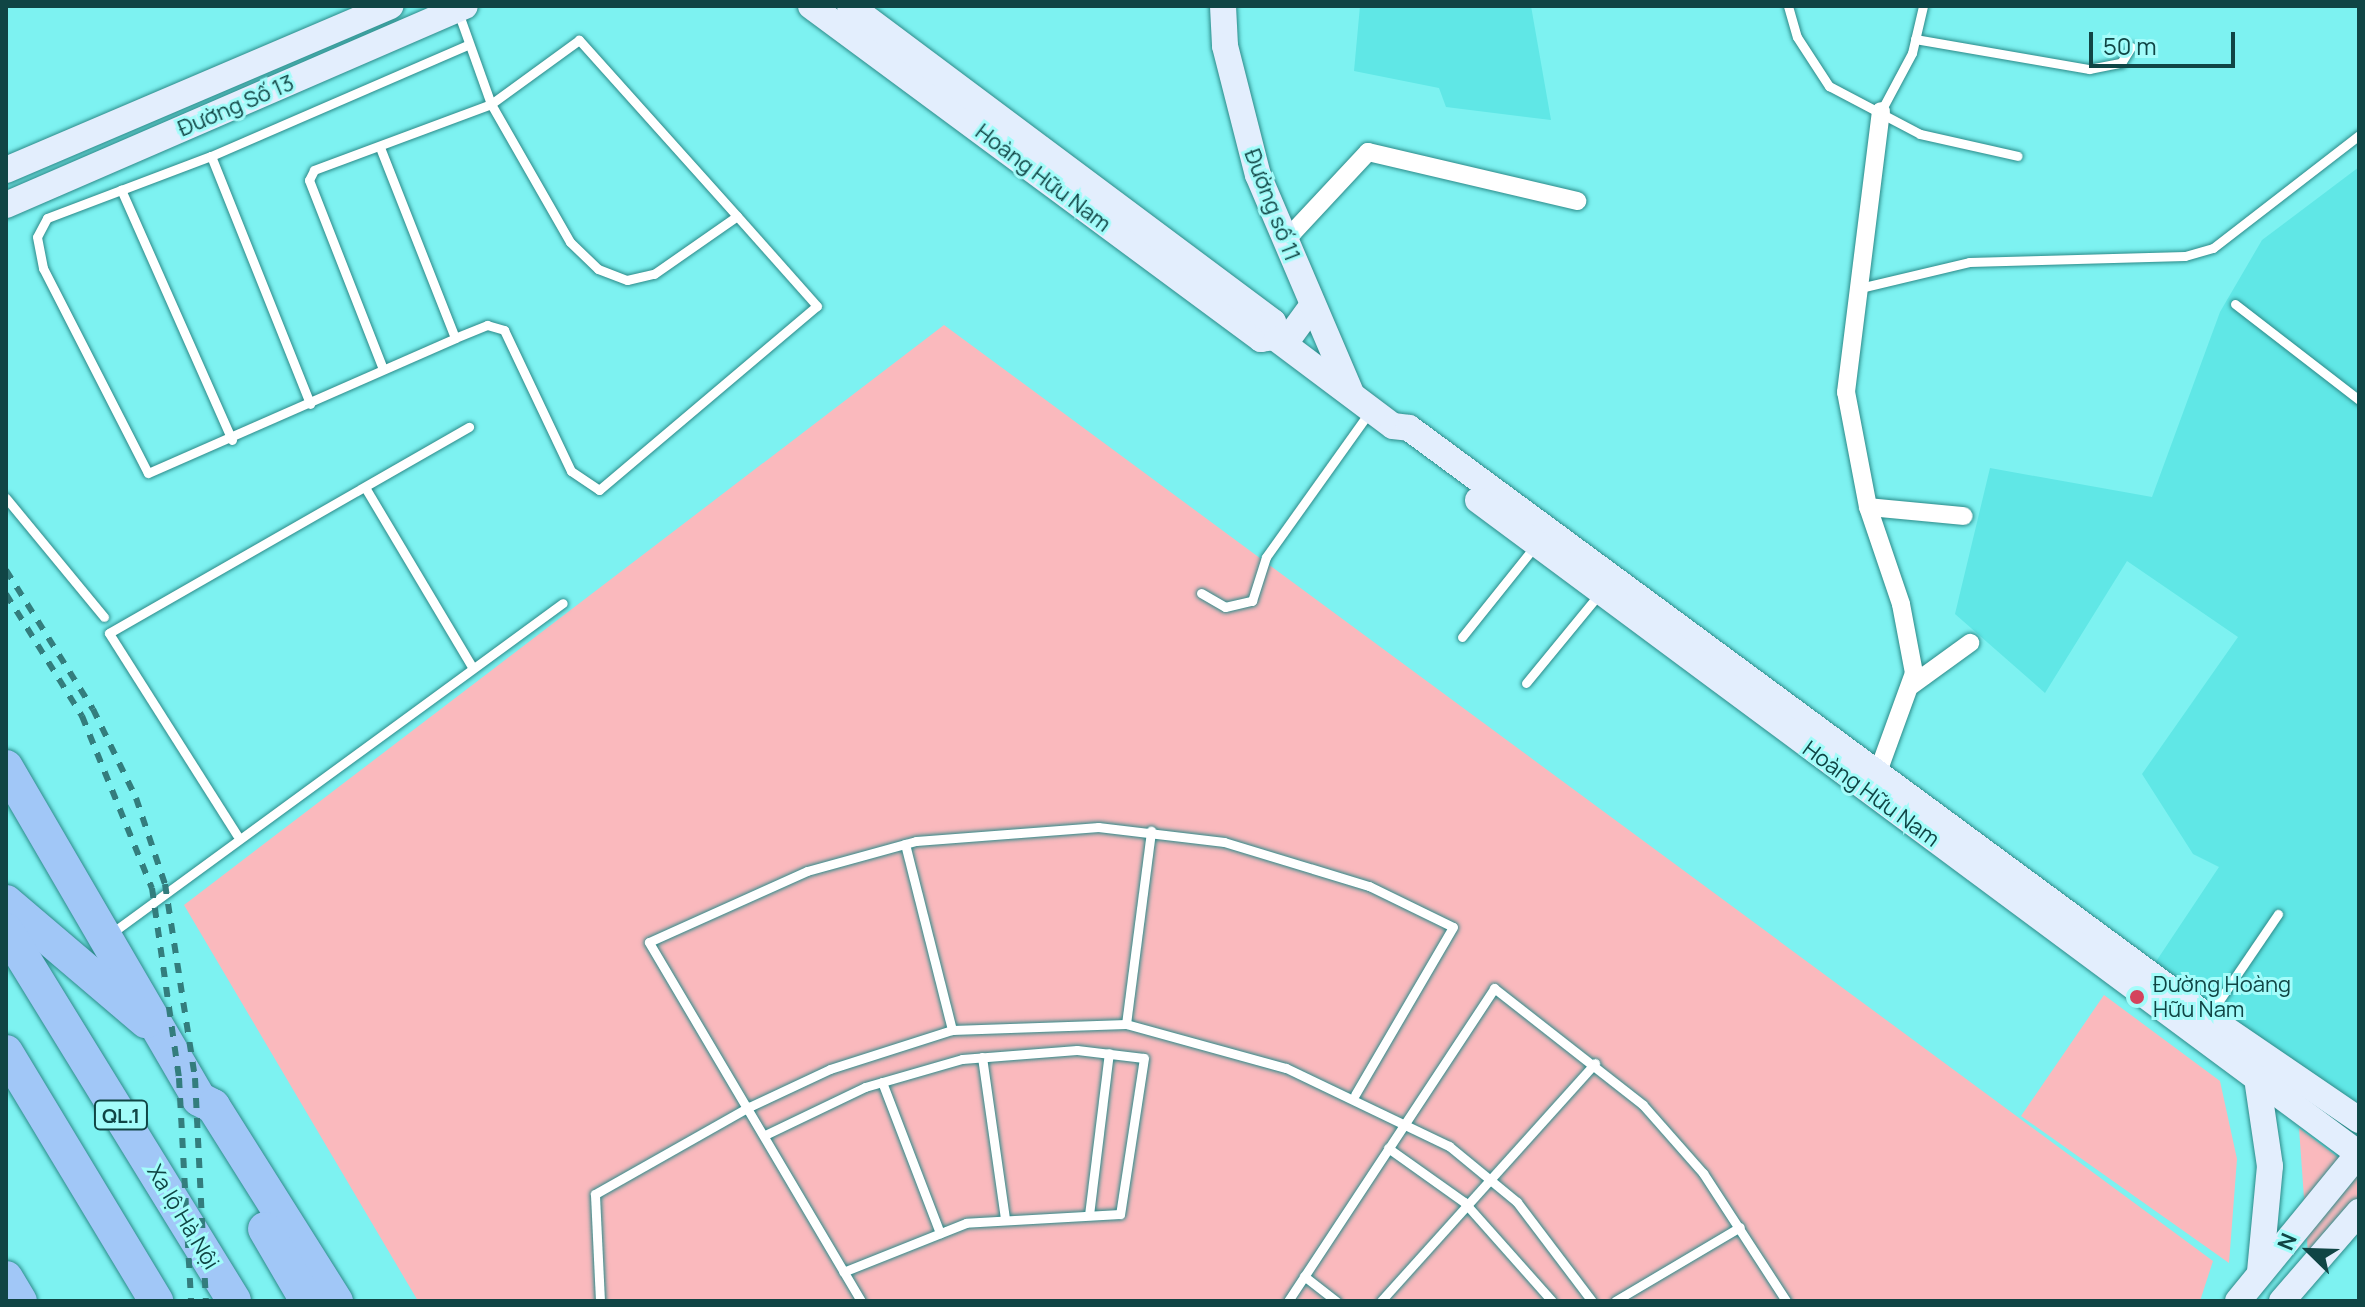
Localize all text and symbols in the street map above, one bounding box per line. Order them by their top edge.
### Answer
scale bar [2093,16,2239,66]
text: 50 m [2103,29,2157,62]
street label: Đường Số 13 [174,70,298,142]
street label: Hoàng Hữu Nam [970,119,1116,237]
street label: Đường số 11 [1239,145,1305,265]
street label: Hoàng Hữu Nam [1798,736,1944,852]
place label: Đường Hoàng Hữu Nam [2153,971,2291,1022]
marker: Đường Hoàng Hữu Nam [2128,988,2146,1006]
road number: QL.1 [93,1099,149,1131]
street label: Xa lộ Hà Nội [141,1160,225,1274]
north arrow [2269,1211,2349,1291]
text: N [2270,1228,2304,1255]

